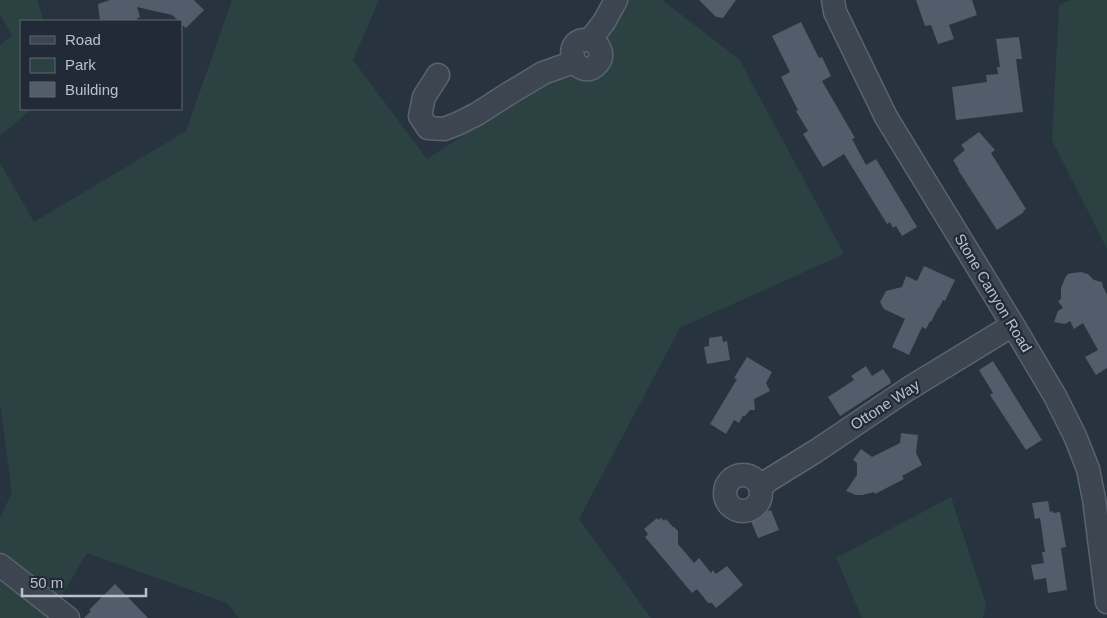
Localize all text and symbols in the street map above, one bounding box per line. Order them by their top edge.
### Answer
legend [20,20,182,110]
text: Road [65,31,101,48]
text: Park [65,56,96,73]
text: Building [65,81,118,98]
street label: Stone Canyon Road [951,230,1036,355]
street label: Ottone Way [847,376,923,433]
scale bar [22,566,146,598]
text: 50 m [30,574,63,591]

